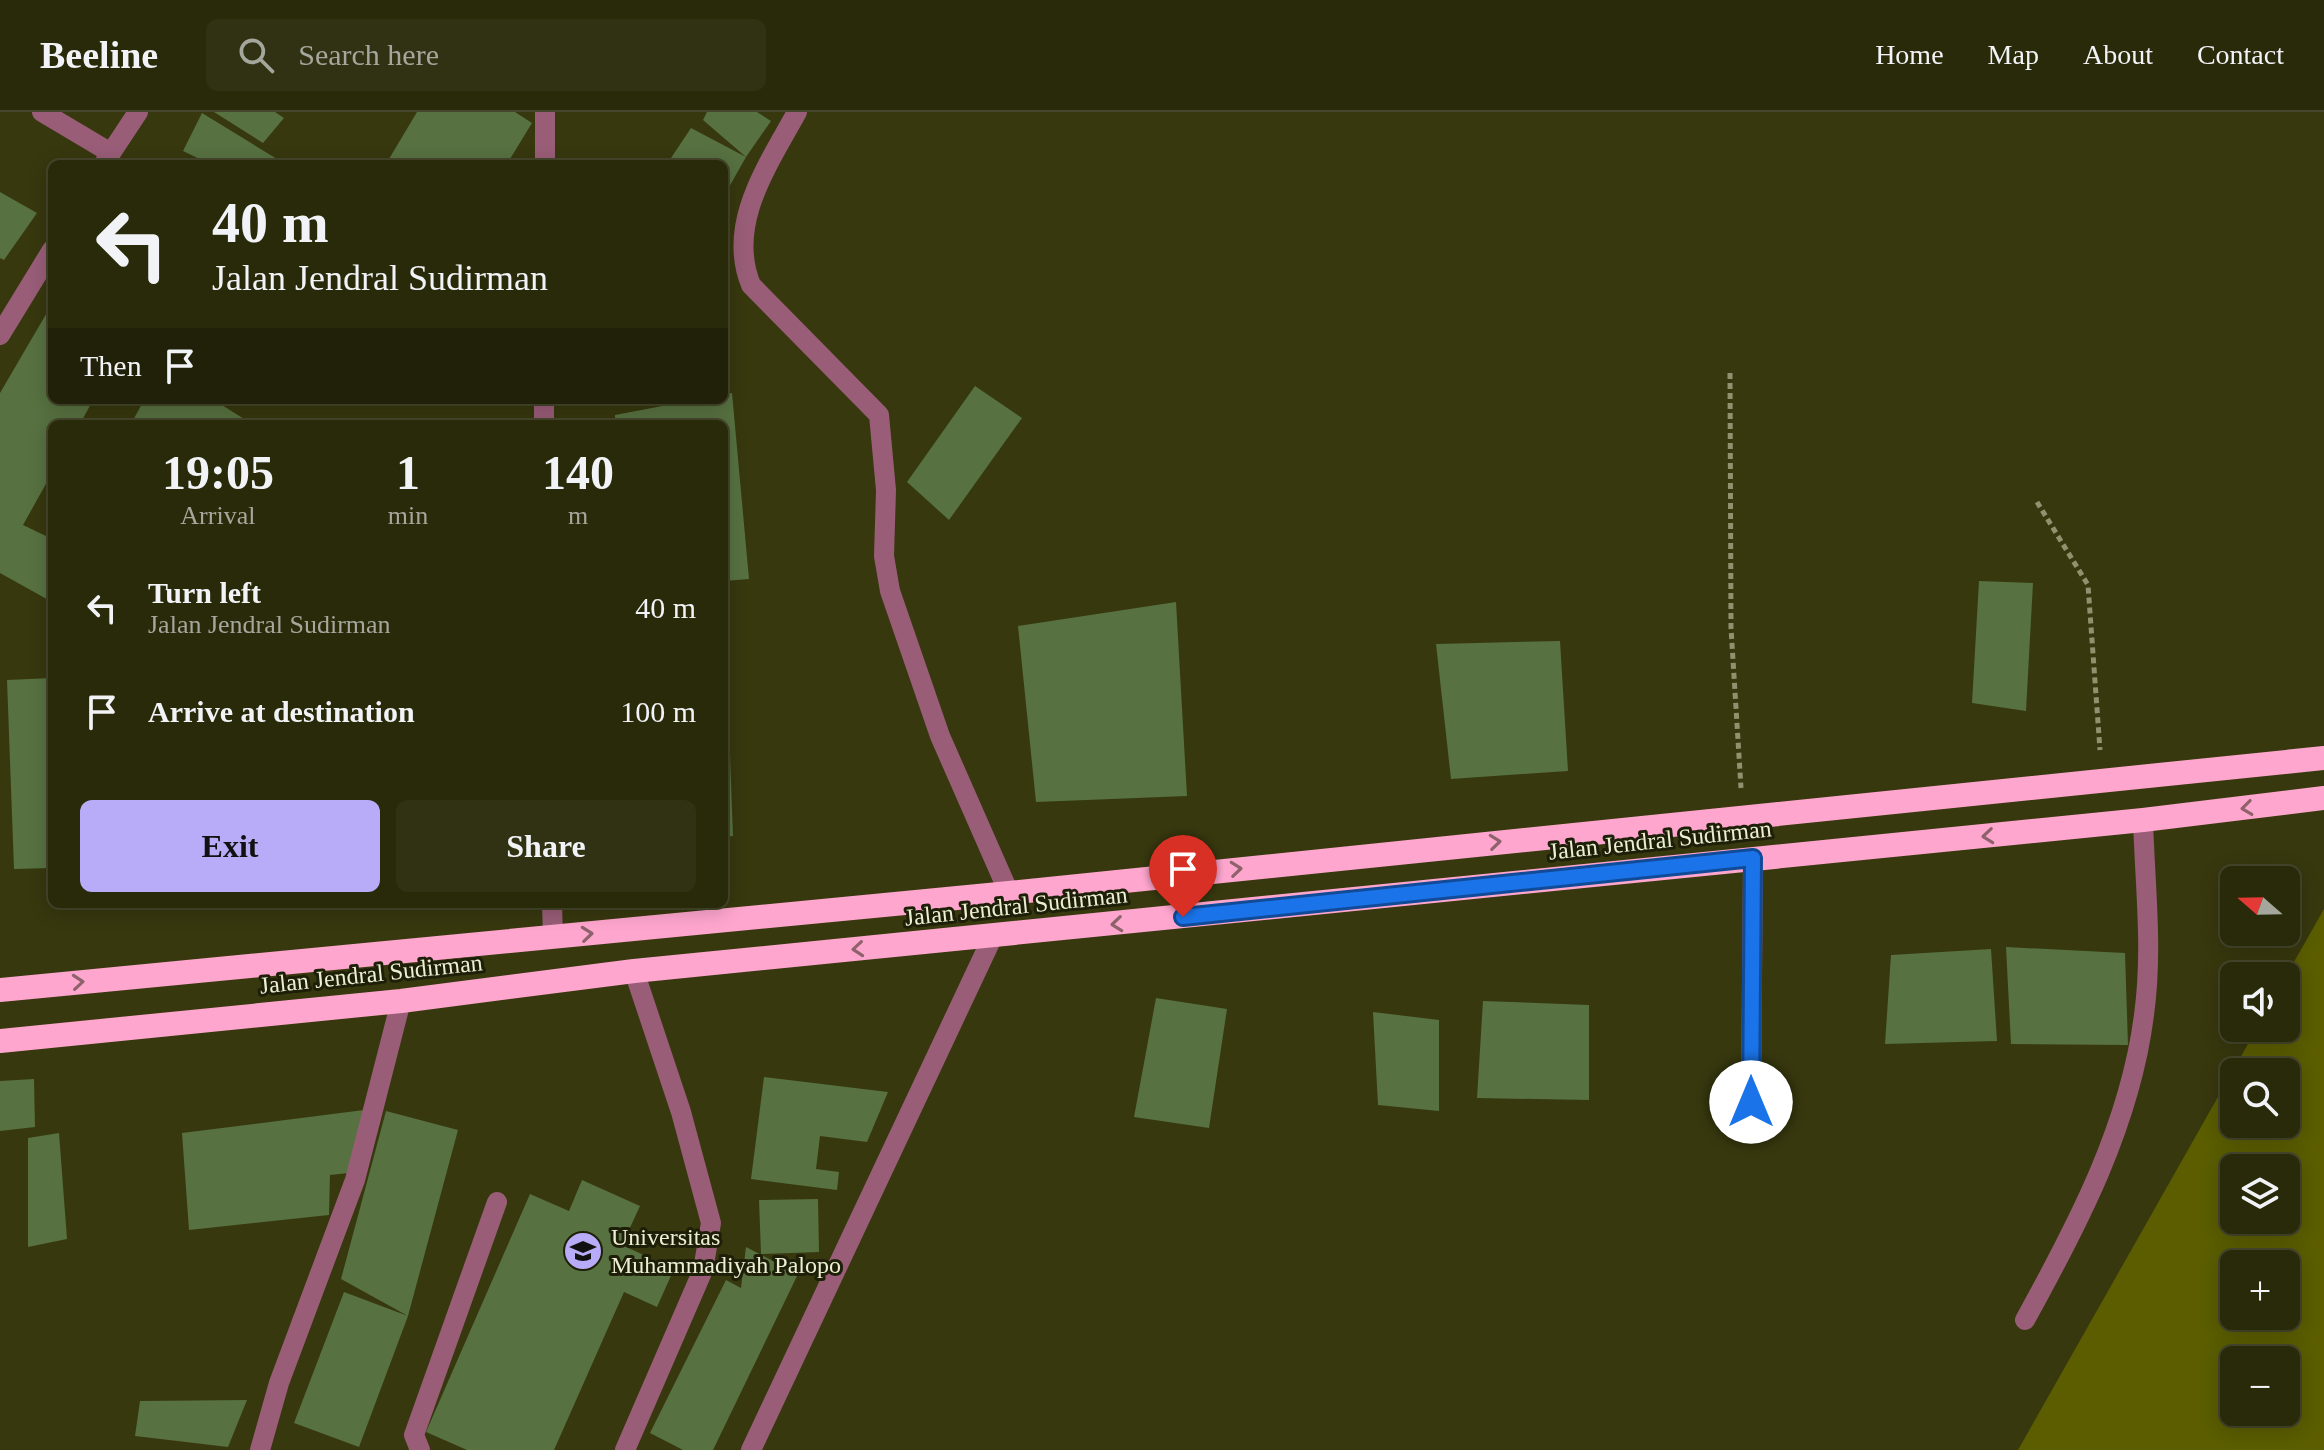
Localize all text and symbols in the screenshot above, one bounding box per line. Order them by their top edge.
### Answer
search box [206,19,766,91]
icon: search [234,33,278,77]
text: Beeline [40,34,158,76]
text: Search here [298,38,439,71]
text: Home [1875,39,1944,70]
text: Map [1988,39,2039,70]
text: About [2083,39,2153,70]
text: Contact [2197,39,2284,70]
icon: left [80,192,184,296]
text: 40 m [212,192,329,254]
text: Jalan Jendral Sudirman [212,258,548,298]
icon: arrive [158,344,202,388]
text: Then [80,349,142,382]
text: 19:05 [162,446,274,499]
text: 1 [396,446,420,499]
text: 140 [542,446,614,499]
text: Arrival [180,501,255,530]
text: min [388,501,428,530]
text: m [568,501,588,530]
text: Turn left [148,576,261,609]
icon: left [80,586,124,630]
text: 40 m [635,591,696,624]
text: Jalan Jendral Sudirman [148,610,391,639]
icon: arrive [80,690,124,734]
text: Arrive at destination [148,695,415,728]
text: 100 m [620,695,696,728]
one-way arrow [2240,799,2253,816]
button: Exit [80,800,380,892]
button: Share [396,800,696,892]
street label: Jalan Jendral Sudirman [1547,815,1773,865]
one-way arrow [1981,827,1994,844]
one-way arrow [1489,834,1502,851]
pin [1149,835,1217,917]
icon: arrive [1161,847,1205,891]
one-way arrow [1230,861,1243,878]
north arrow [2220,866,2300,946]
map controls [2220,866,2300,1426]
street label: Jalan Jendral Sudirman [903,881,1129,931]
one-way arrow [1110,915,1123,932]
one-way arrow [581,925,594,942]
one-way arrow [851,941,864,958]
street label: Jalan Jendral Sudirman [258,949,484,999]
button: sound [2220,962,2300,1042]
one-way arrow [72,974,85,991]
button: search [2220,1058,2300,1138]
position arrow [1709,1060,1793,1144]
button: layers [2220,1154,2300,1234]
place label: Universitas Muhammadiyah Palopo [611,1224,841,1278]
school or university icon: Universitas Muhammadiyah Palopo [562,1230,604,1272]
button: + [2220,1250,2300,1330]
button: − [2220,1346,2300,1426]

